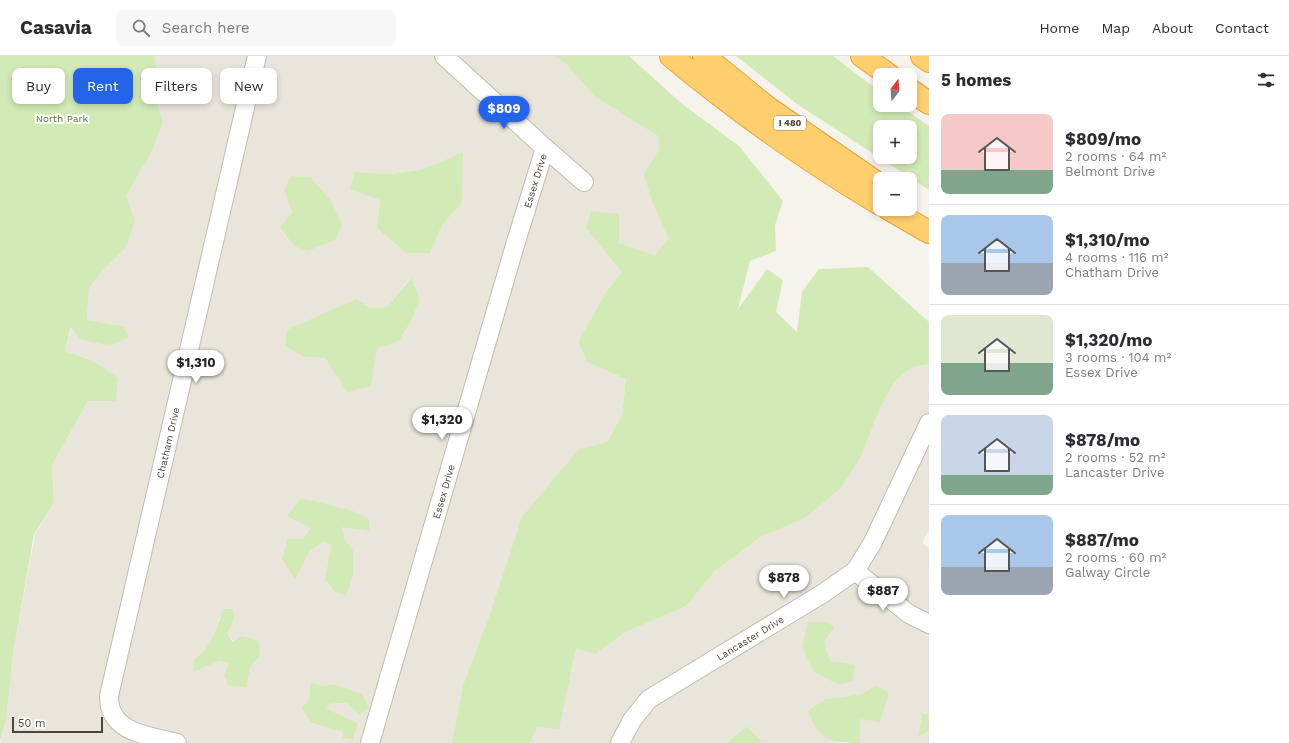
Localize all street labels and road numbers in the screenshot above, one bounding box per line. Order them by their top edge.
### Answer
road number: I 480 [774,116,806,130]
street label: Essex Drive [521,152,548,209]
street label: Chatham Drive [154,406,181,479]
street label: Essex Drive [430,463,456,520]
street label: Lancaster Drive [714,613,786,662]

